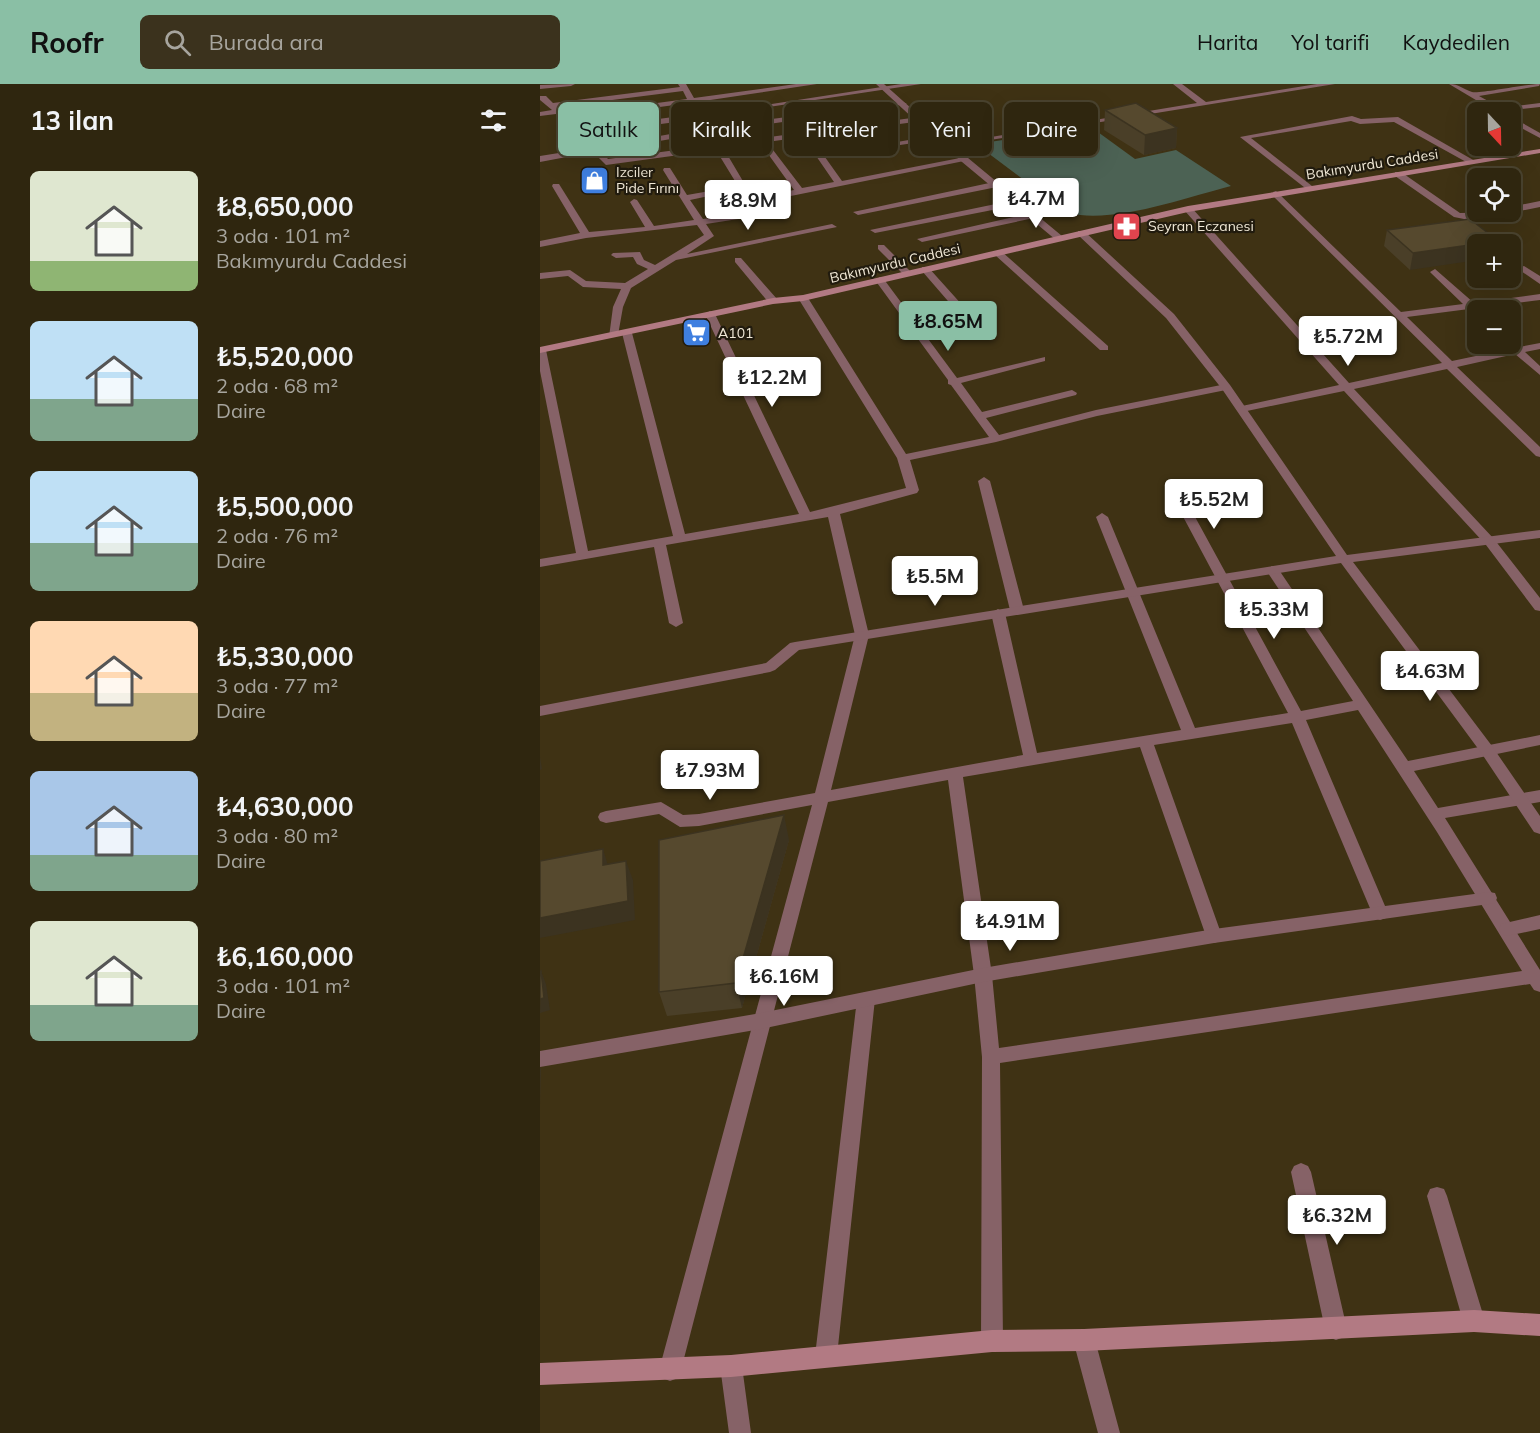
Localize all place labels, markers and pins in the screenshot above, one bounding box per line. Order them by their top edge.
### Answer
place label: Izciler Pide Fırını [616,163,679,197]
shop icon: Izciler Pide Fırını [579,164,611,196]
pin: ₺4.7M [994,178,1078,229]
pin: ₺8.9M [706,180,790,231]
pharmacy icon: Seyran Eczanesi [1111,210,1143,242]
place label: Seyran Eczanesi [1148,217,1254,235]
pin: ₺8.65M [899,301,997,352]
pin: ₺5.72M [1299,316,1397,367]
supermarket icon: A101 [681,317,713,349]
place label: A101 [718,324,754,342]
pin: ₺12.2M [723,357,821,408]
pin: ₺5.52M [1165,479,1263,530]
pin: ₺5.5M [893,556,977,607]
pin: ₺5.33M [1225,589,1323,640]
pin: ₺4.63M [1381,651,1479,702]
pin: ₺7.93M [661,750,759,801]
pin: ₺4.91M [961,901,1059,952]
pin: ₺6.16M [735,956,833,1007]
pin: ₺6.32M [1288,1195,1386,1246]

